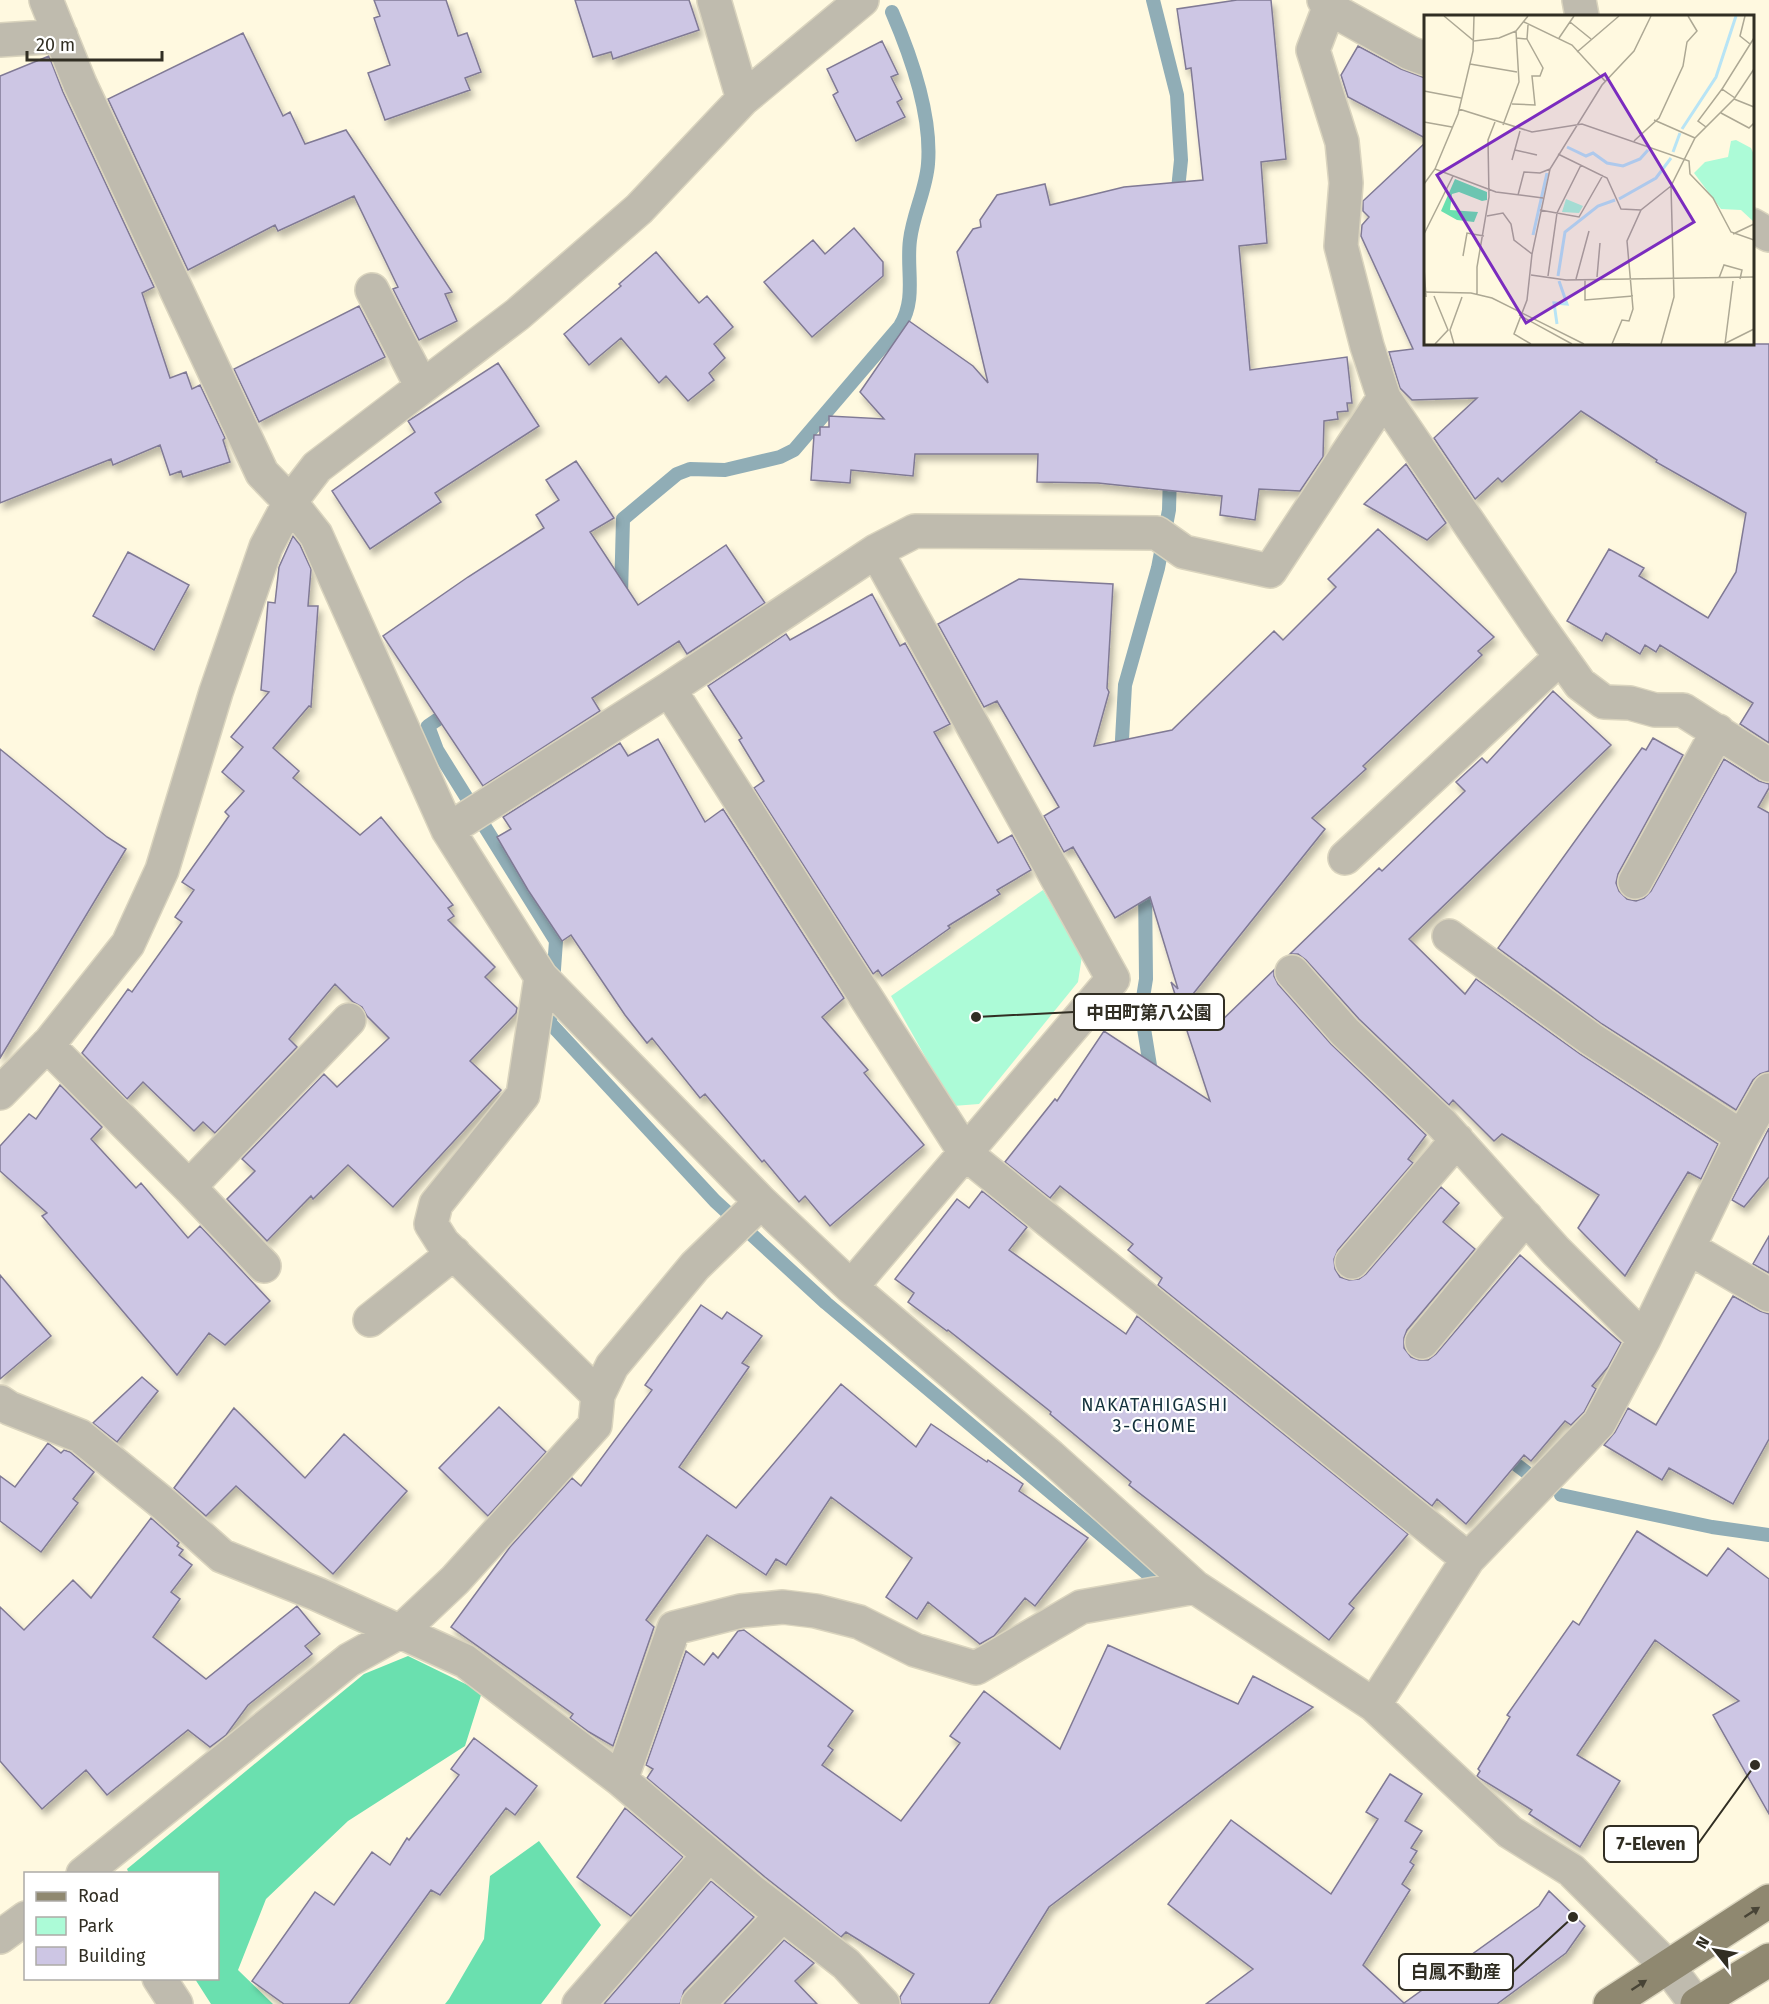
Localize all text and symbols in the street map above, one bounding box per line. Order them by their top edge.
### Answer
inset map [1424,15,1754,345]
scale bar [27,24,162,62]
text: 20 m [36,34,75,56]
callout: 中田町第八公園 [1074,994,1224,1030]
text: 中田町第八公園 [1086,1002,1212,1024]
district label: NAKATAHIGASHI 3-CHOME [1081,1394,1229,1437]
callout: 7-Eleven [1604,1826,1698,1862]
text: 7-Eleven [1616,1833,1686,1855]
legend [24,1872,219,1980]
text: Road [78,1885,120,1907]
one-way arrow [1744,1906,1760,1917]
text: Park [78,1915,114,1937]
north arrow [1685,1920,1745,1980]
text: N [1692,1933,1713,1952]
text: Building [78,1945,146,1967]
callout: 白鳳不動産 [1399,1954,1513,1990]
text: 白鳳不動産 [1411,1961,1501,1983]
one-way arrow [1631,1980,1647,1991]

